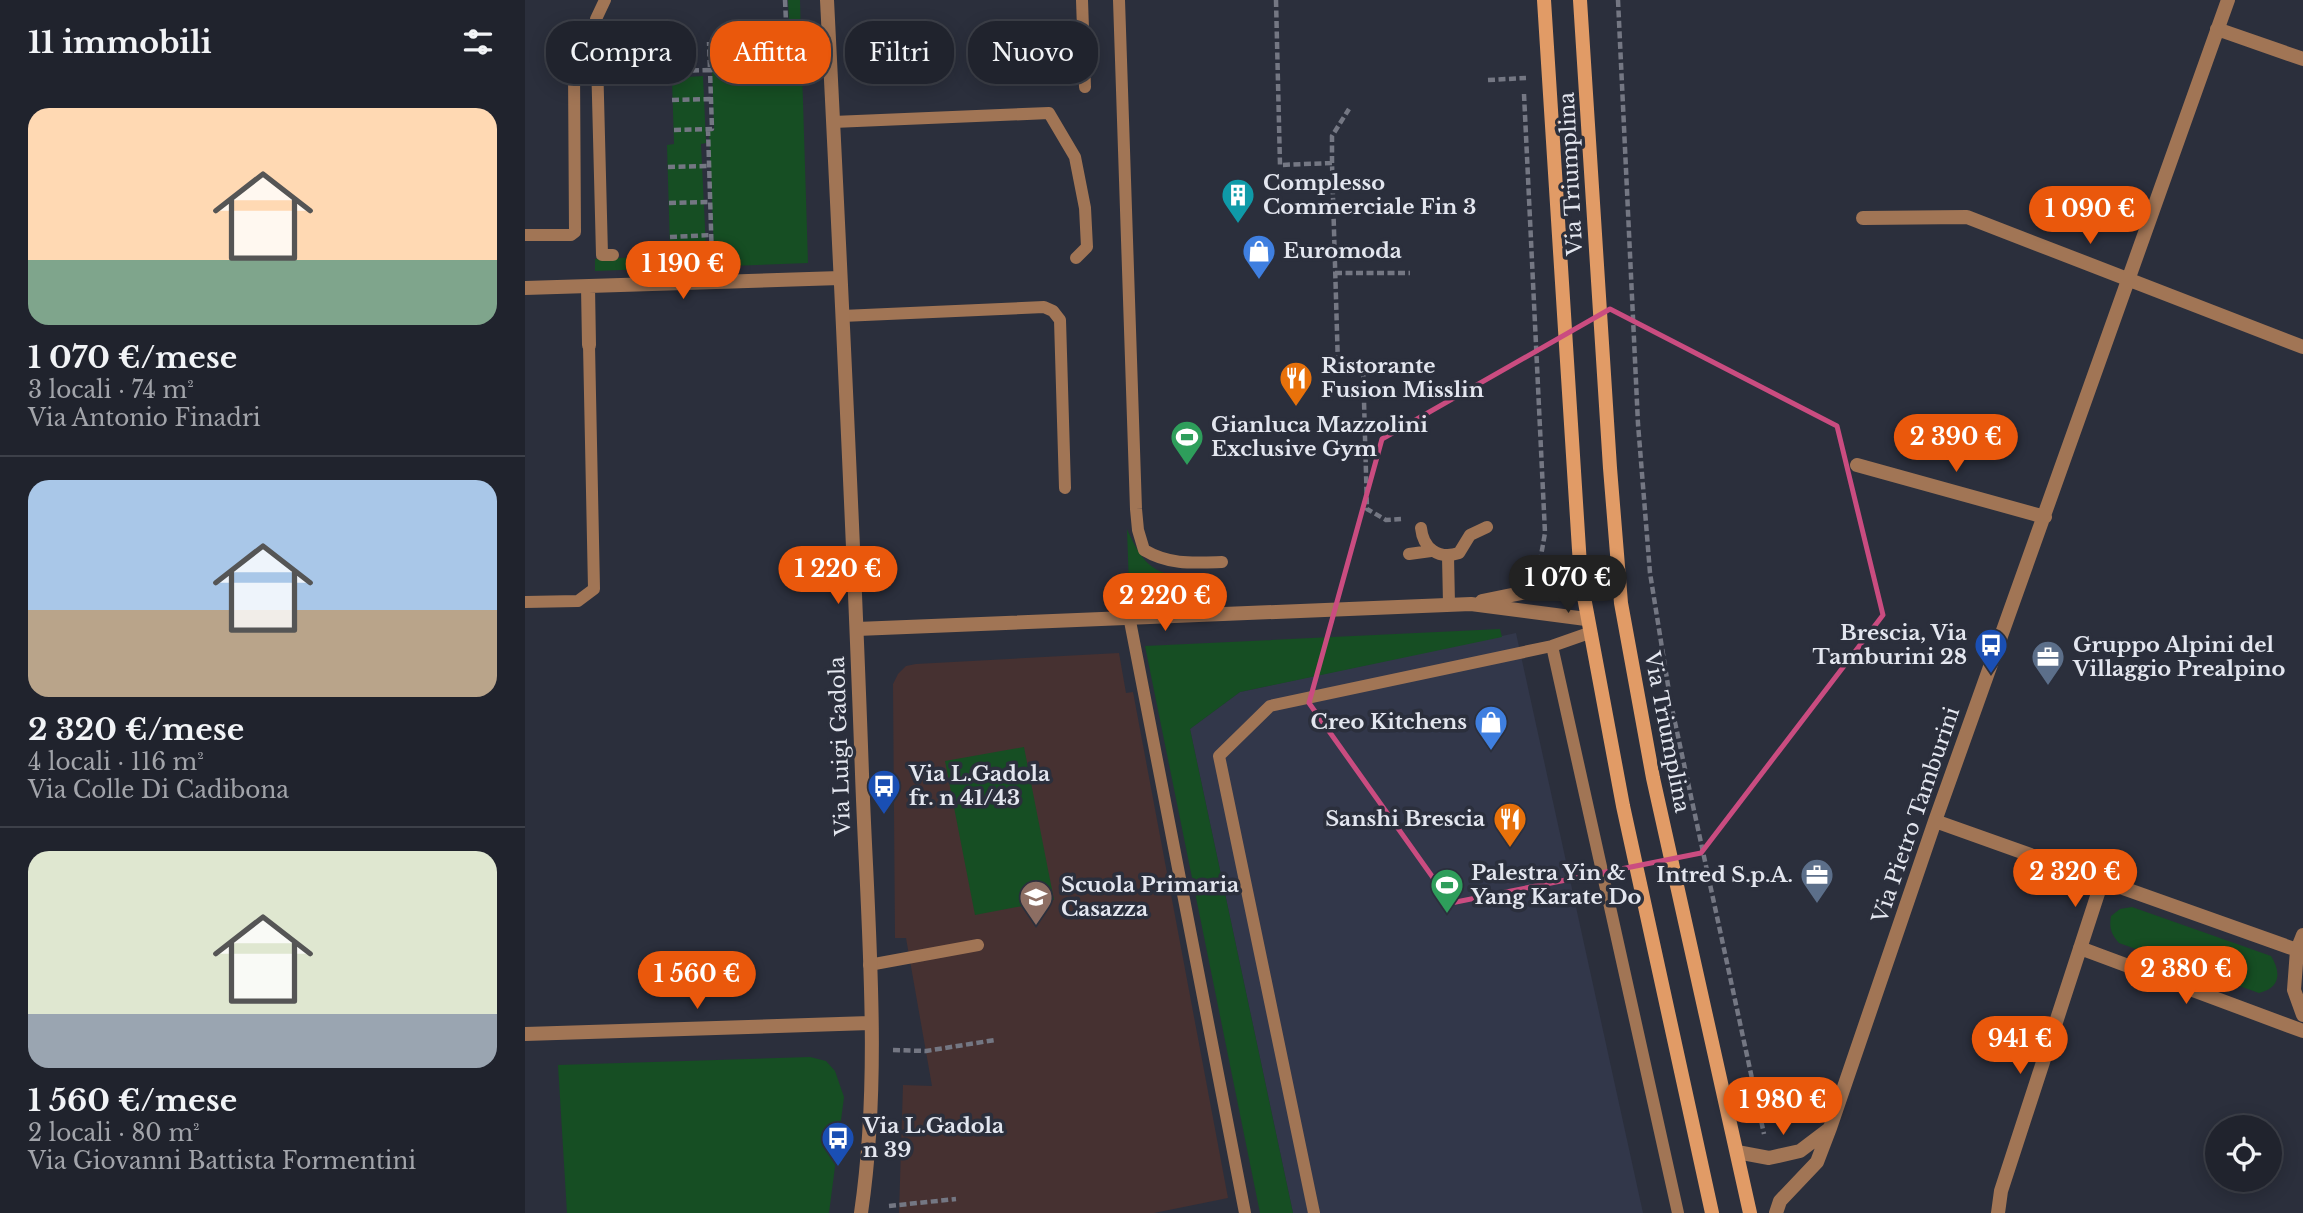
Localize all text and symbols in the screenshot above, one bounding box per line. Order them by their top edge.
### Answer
chip: Compra [546,21,696,84]
chip: Affitta [710,21,831,84]
chip: Filtri [845,21,954,84]
chip: Nuovo [968,21,1098,84]
icon: filters [459,23,497,61]
text: 11 immobili [28,24,212,61]
street label: Via Triumplina [1554,91,1588,257]
icon: home [200,153,326,279]
place label: Complesso Commerciale Fin 3 [1263,170,1476,220]
building icon: Complesso Commerciale Fin 3 [1219,176,1257,225]
pin: 1 090 € [2025,187,2155,246]
text: 1 090 € [2045,195,2135,223]
shop icon: Euromoda [1240,232,1278,281]
place label: Euromoda [1283,238,1402,264]
pin: 1 190 € [618,242,748,301]
text: 1 190 € [642,250,724,278]
text: 1 070 €/mese [28,339,237,376]
place label: Ristorante Fusion Misslin [1321,353,1484,403]
restaurant icon: Ristorante Fusion Misslin [1277,359,1315,408]
text: 3 locali · 74 m² [28,376,194,404]
text: Via Antonio Finadri [28,404,261,432]
place label: Gianluca Mazzolini Exclusive Gym [1211,412,1428,462]
pin: 2 390 € [1891,414,2021,474]
sports icon: Gianluca Mazzolini Exclusive Gym [1168,418,1206,467]
text: 2 390 € [1910,423,2002,451]
icon: home [200,525,326,651]
pin: 1 220 € [773,546,903,606]
text: 1 220 € [794,555,882,583]
pin: 1 070 € [1503,556,1633,615]
text: 1 070 € [1525,564,1611,592]
pin: 2 220 € [1100,574,1230,633]
text: 2 220 € [1119,582,1211,610]
place label: Brescia, Via Tamburini 28 [1813,620,1967,670]
bus stop icon: Brescia, Via Tamburini 28 [1972,626,2010,675]
place label: Gruppo Alpini del Villaggio Prealpino [2072,632,2285,682]
office icon: Gruppo Alpini del Villaggio Prealpino [2029,638,2067,687]
street label: Via Triumplina [1638,648,1695,815]
street label: Via Luigi Gadola [824,656,856,837]
shop icon: Creo Kitchens [1472,703,1510,752]
street label: Via Pietro Tamburini [1866,704,1965,927]
place label: Creo Kitchens [1311,709,1467,735]
text: 2 320 €/mese [28,711,244,748]
text: 4 locali · 116 m² [28,748,204,776]
place label: Via L.Gadola fr. n 41/43 [908,761,1050,811]
bus stop icon: Via L.Gadola fr. n 41/43 [865,767,903,816]
text: Via Colle Di Cadibona [28,776,289,804]
restaurant icon: Sanshi Brescia [1491,800,1529,849]
place label: Sanshi Brescia [1325,806,1485,832]
pin: 2 320 € [2010,850,2140,909]
office icon: Intred S.p.A. [1798,856,1836,905]
text: 2 320 € [2029,858,2121,886]
place label: Palestra Yin & Yang Karate Do [1470,860,1642,910]
place label: Intred S.p.A. [1656,862,1793,888]
sports icon: Palestra Yin & Yang Karate Do [1428,866,1466,915]
place label: Scuola Primaria Casazza [1061,872,1239,922]
school or university icon: Scuola Primaria Casazza [1017,878,1055,927]
icon: home [200,896,326,1022]
pin: 2 380 € [2121,946,2251,1006]
pin: 1 560 € [632,951,762,1011]
text: 2 380 € [2140,955,2232,983]
text: 1 560 € [654,960,740,988]
pin: 941 € [1971,1016,2069,1076]
text: 941 € [1988,1025,2052,1053]
pin: 1 980 € [1718,1078,1848,1137]
text: 1 560 €/mese [28,1082,237,1119]
text: 1 980 € [1739,1086,1827,1114]
place label: Via L.Gadola n 39 [862,1113,1004,1163]
map controls [2205,1115,2282,1192]
button: locate [2205,1115,2282,1192]
text: 2 locali · 80 m² [28,1119,200,1147]
bus stop icon: Via L.Gadola n 39 [819,1119,857,1168]
text: Via Giovanni Battista Formentini [28,1147,416,1175]

